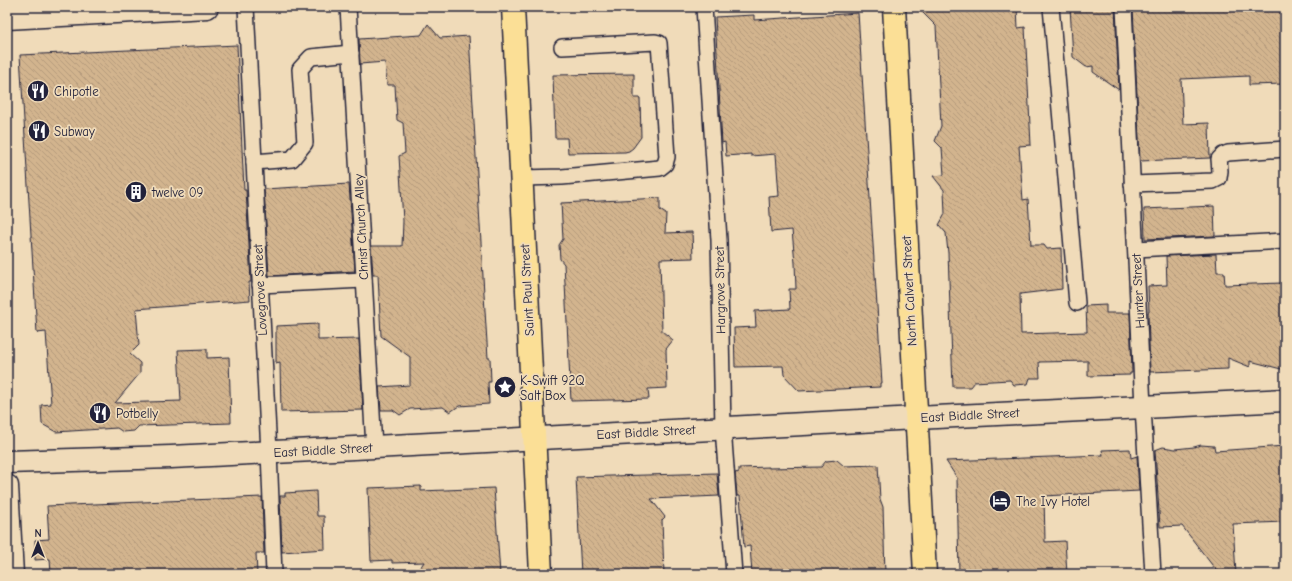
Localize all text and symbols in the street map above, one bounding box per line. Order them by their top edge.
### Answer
restaurant icon: Chipotle [25,78,51,104]
place label: Chipotle [54,84,99,99]
restaurant icon: Subway [26,118,52,144]
place label: Subway [54,124,95,139]
street label: Christ Church Alley [351,173,371,280]
building icon: twelve 09 [123,179,149,205]
place label: twelve 09 [151,185,204,200]
street label: North Calvert Street [899,234,919,347]
street label: Lovegrove Street [250,242,270,336]
street label: Saint Paul Street [517,242,537,336]
street label: Hargrove Street [712,245,728,334]
street label: Hunter Street [1128,252,1147,329]
place label: K-Swift 92Q Salt Box [520,373,584,403]
place icon: K-Swift 92Q Salt Box [492,374,518,400]
restaurant icon: Potbelly [87,400,113,426]
street label: East Biddle Street [920,405,1021,425]
place label: Potbelly [116,406,158,421]
street label: East Biddle Street [596,422,697,442]
street label: East Biddle Street [273,440,374,460]
hotel icon: The Ivy Hotel [987,488,1013,514]
place label: The Ivy Hotel [1016,494,1090,509]
north arrow [18,523,58,563]
text: N [34,527,42,540]

